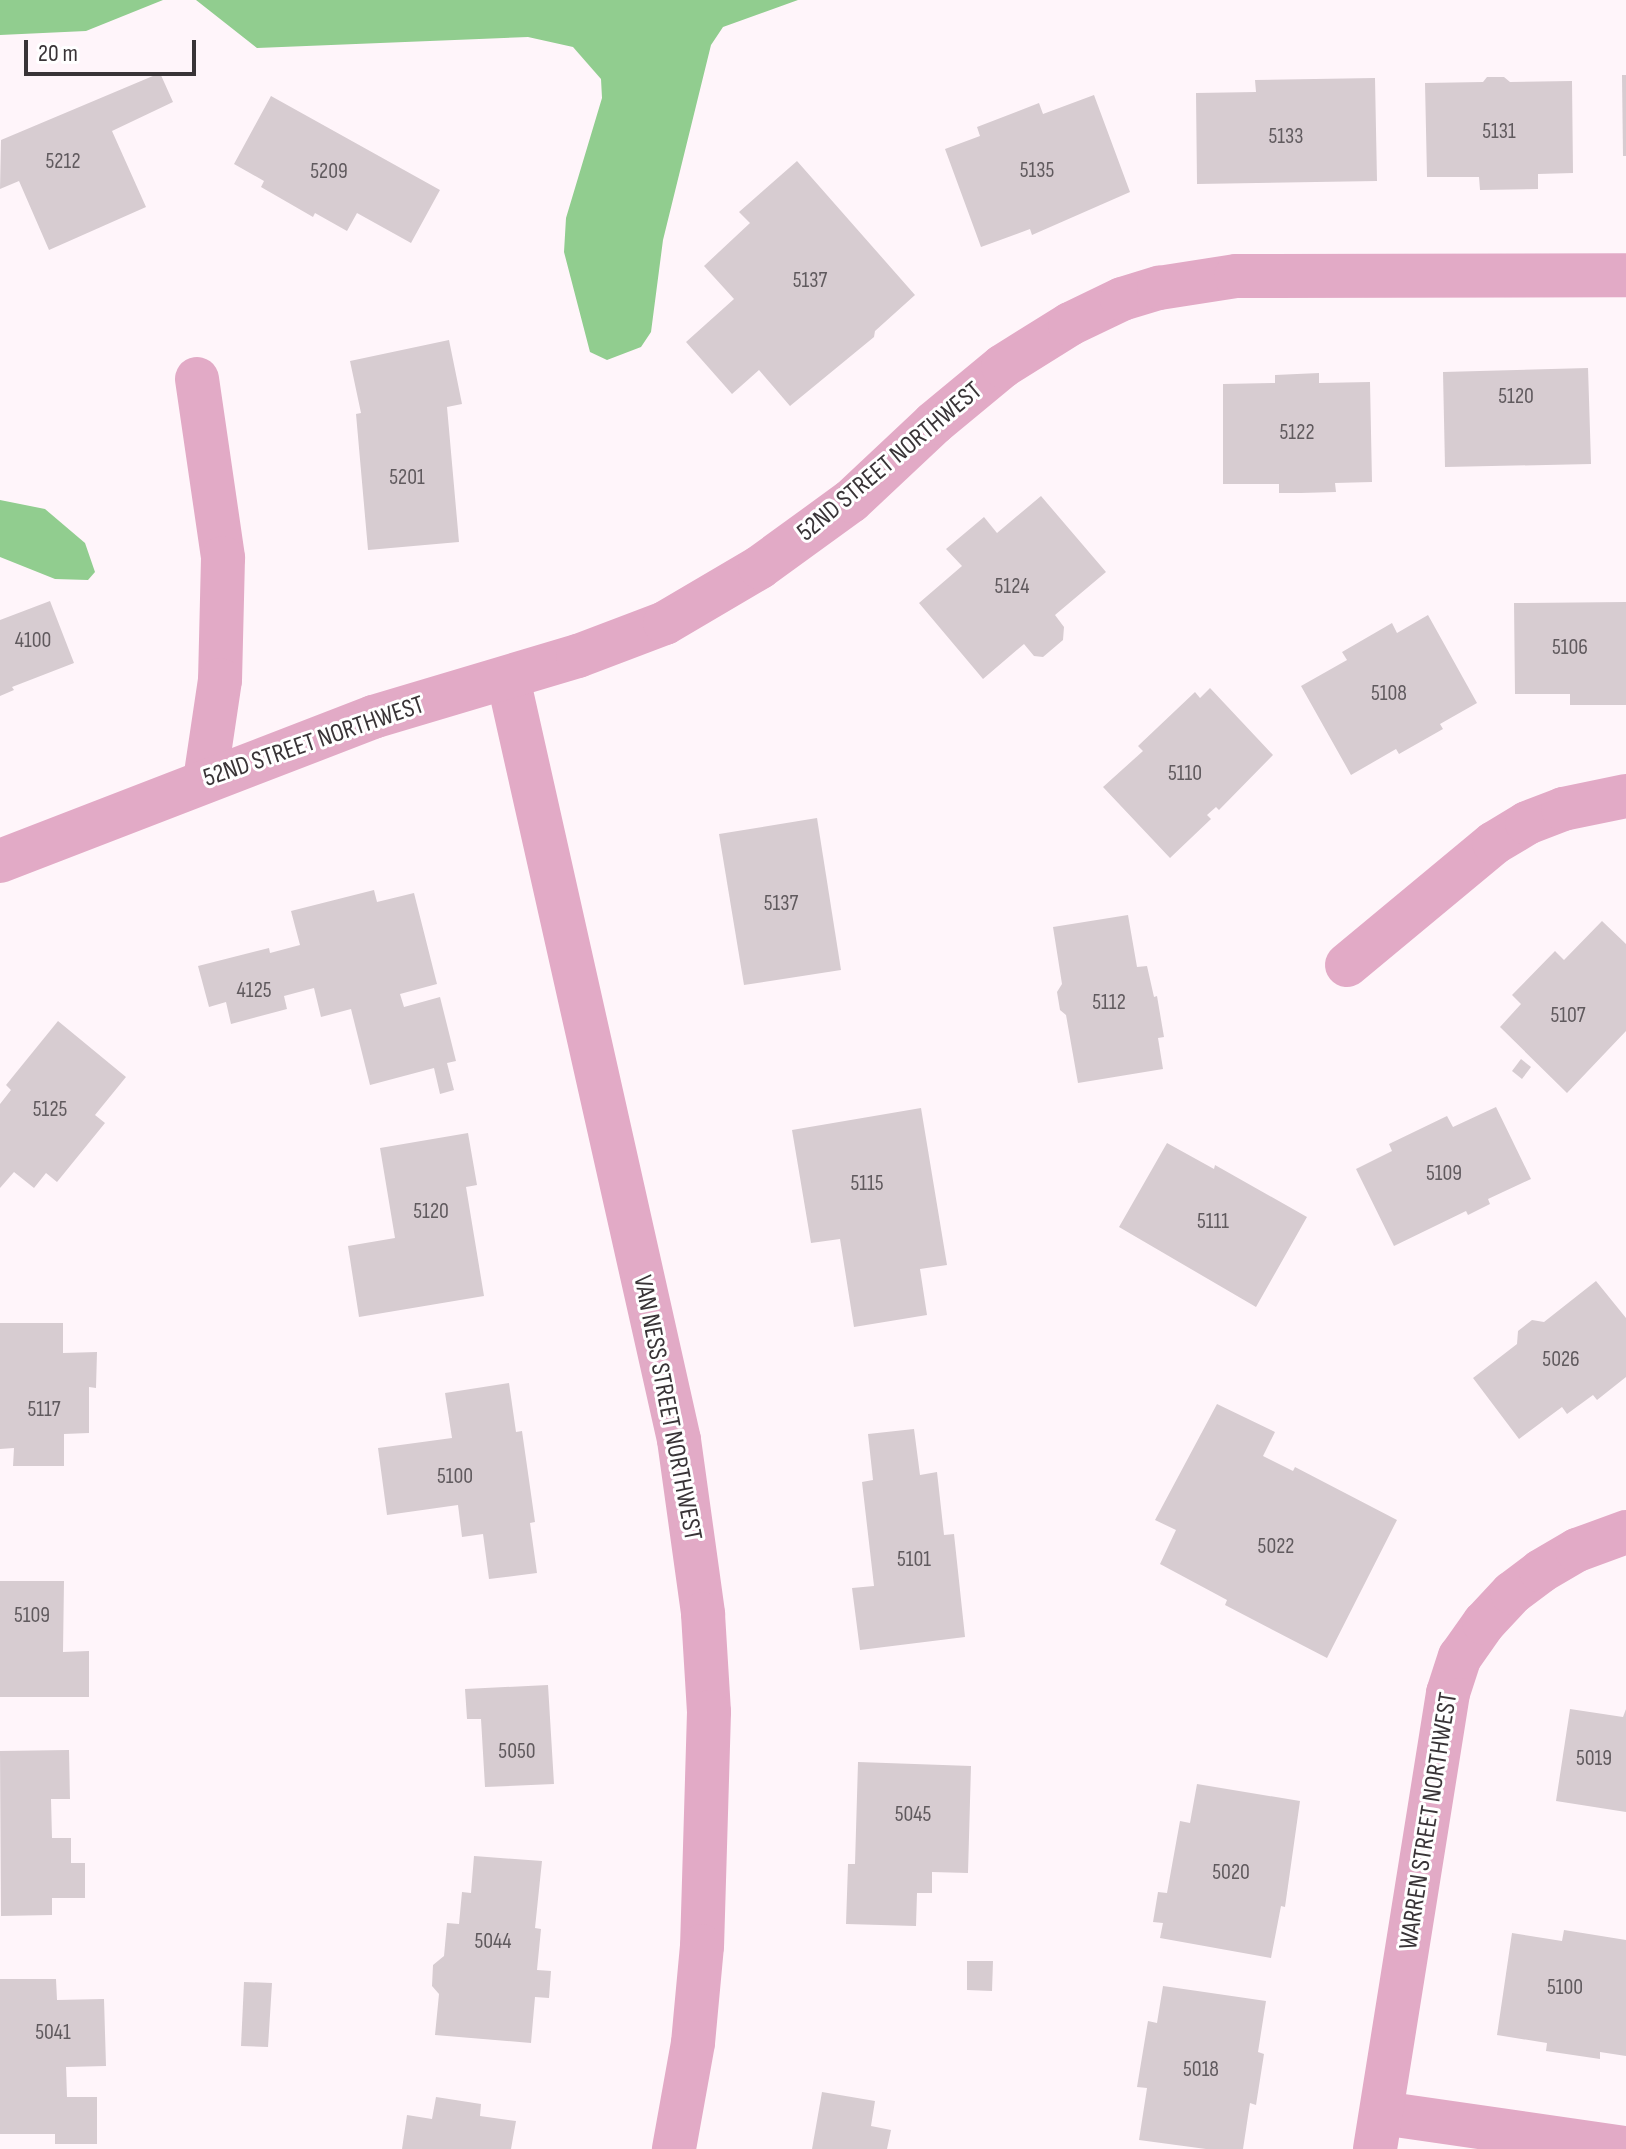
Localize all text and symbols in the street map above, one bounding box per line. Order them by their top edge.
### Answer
scale bar [28,24,200,74]
text: 20 m [38,39,78,68]
house number: 5131 [1482,119,1516,145]
house number: 5133 [1269,124,1303,150]
house number: 5212 [46,149,80,175]
house number: 5135 [1020,158,1054,184]
house number: 5209 [310,159,348,185]
house number: 5137 [793,268,827,294]
street label: 52ND STREET NORTHWEST [791,376,989,548]
house number: 5120 [1498,384,1534,410]
house number: 5122 [1280,420,1314,446]
house number: 5201 [389,465,425,491]
house number: 5124 [995,574,1029,600]
house number: 4100 [15,628,51,654]
house number: 5106 [1552,635,1588,661]
house number: 5108 [1371,681,1407,707]
street label: 52ND STREET NORTHWEST [199,690,429,794]
house number: 5110 [1168,761,1202,787]
house number: 5137 [764,891,798,917]
house number: 4125 [236,978,272,1004]
house number: 5112 [1092,990,1126,1016]
house number: 5107 [1550,1003,1586,1029]
house number: 5125 [33,1097,67,1123]
house number: 5109 [1426,1161,1462,1187]
house number: 5115 [850,1171,884,1197]
house number: 5120 [413,1199,449,1225]
house number: 5111 [1197,1209,1229,1235]
street label: VAN NESS STREET NORTHWEST [626,1273,708,1543]
house number: 5026 [1542,1347,1580,1373]
house number: 5117 [28,1397,60,1423]
house number: 5100 [437,1464,473,1490]
house number: 5022 [1258,1534,1294,1560]
house number: 5101 [897,1547,931,1573]
house number: 5109 [14,1603,50,1629]
street label: WARREN STREET NORTHWEST [1393,1690,1465,1952]
house number: 5050 [498,1739,536,1765]
house number: 5019 [1576,1746,1612,1772]
house number: 5045 [895,1802,931,1828]
house number: 5020 [1212,1860,1250,1886]
house number: 5044 [474,1929,512,1955]
house number: 5100 [1547,1975,1583,2001]
house number: 5041 [35,2020,71,2046]
house number: 5018 [1183,2057,1219,2083]

